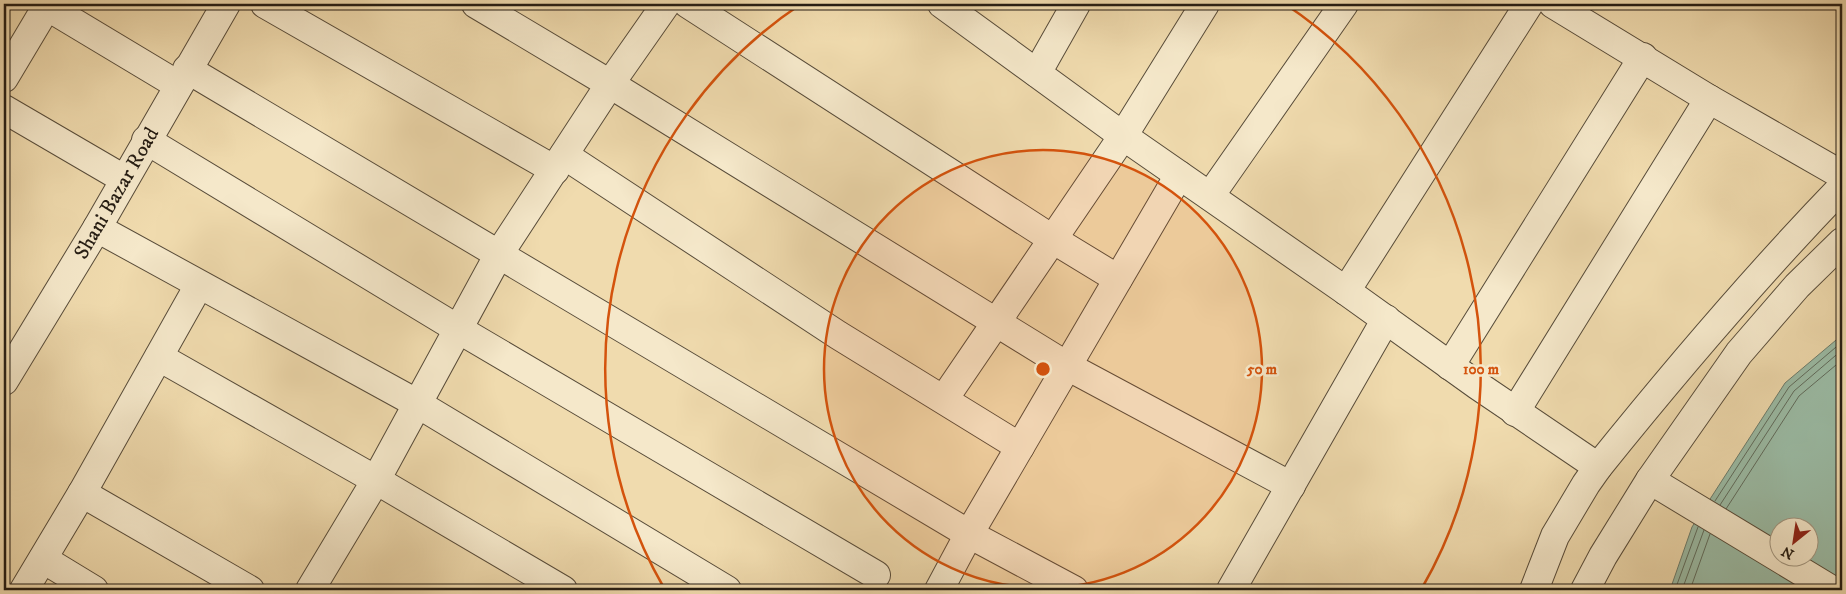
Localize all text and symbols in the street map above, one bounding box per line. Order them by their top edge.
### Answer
street label: Shani Bazar Road [69,123,165,264]
centre of rings [1034,360,1052,378]
text: 50 m [1246,360,1278,379]
text: 100 m [1463,360,1500,379]
north arrow [1768,516,1818,566]
text: N [1778,541,1797,563]

